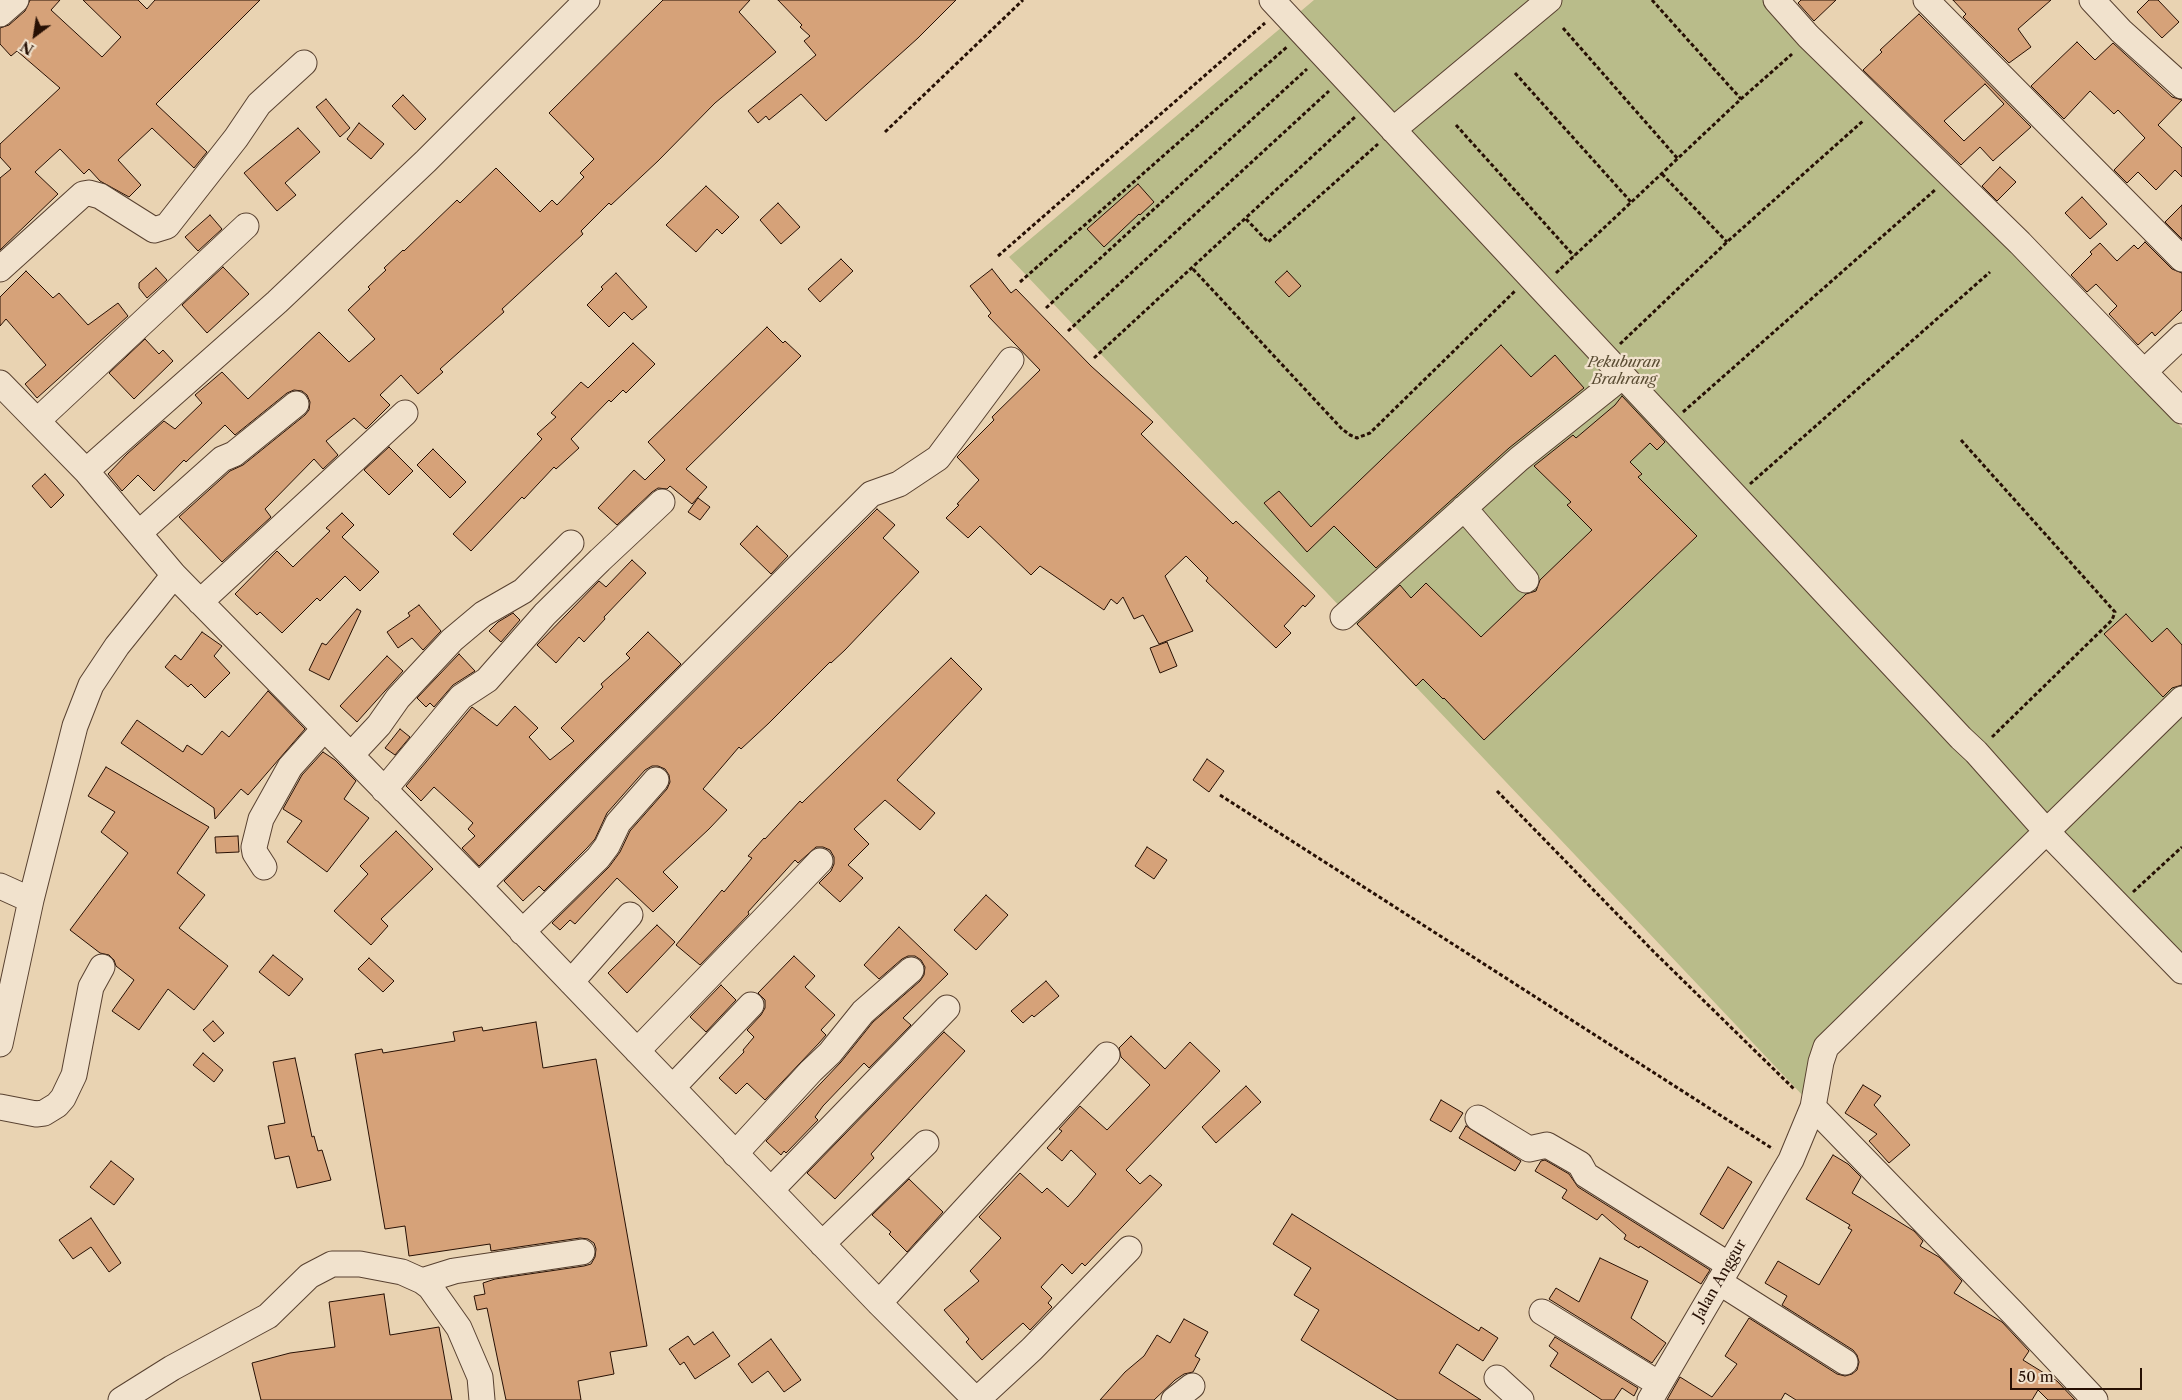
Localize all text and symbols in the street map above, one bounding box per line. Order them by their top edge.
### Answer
north arrow [10,10,60,60]
text: N [17,37,37,59]
park label: Pekuburan Brahrang [1588,354,1660,389]
street label: Jalan Anggur [1690,1236,1750,1324]
scale bar [2012,1358,2144,1390]
text: 50 m [2018,1367,2054,1386]

